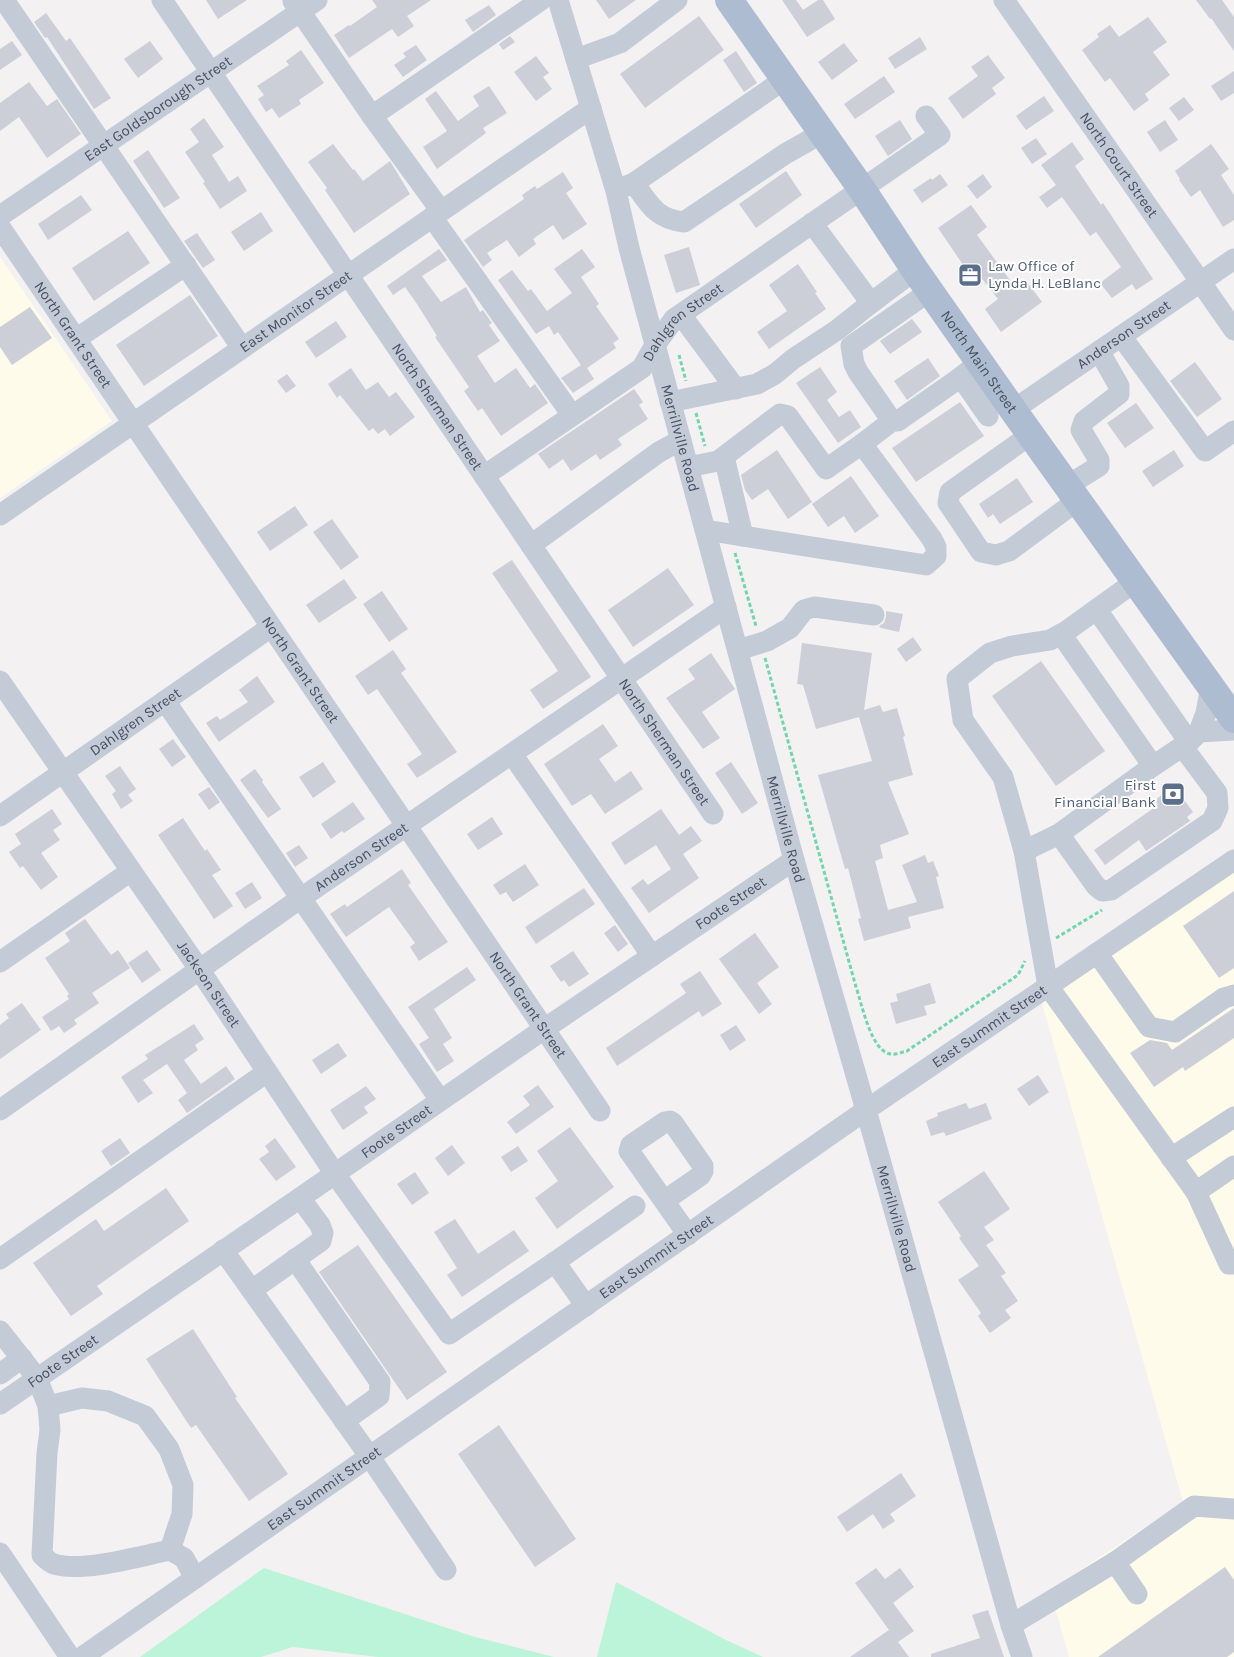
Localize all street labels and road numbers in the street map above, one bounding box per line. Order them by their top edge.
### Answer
street label: East Goldsborough Street [81,52,235,165]
street label: North Court Street [1076,109,1162,221]
street label: East Monitor Street [236,266,356,356]
street label: North Grant Street [30,278,116,392]
street label: Dahlgren Street [639,279,727,364]
street label: Anderson Street [1073,296,1174,373]
street label: North Main Street [937,307,1022,417]
street label: North Sherman Street [388,340,487,474]
street label: Merrillville Road [657,382,703,494]
street label: North Grant Street [258,613,343,727]
street label: North Sherman Street [615,675,714,809]
street label: Dahlgren Street [86,683,185,760]
street label: Merrillville Road [763,774,809,885]
street label: Anderson Street [311,818,412,895]
street label: Foote Street [692,872,770,933]
street label: Jackson Street [173,937,244,1031]
street label: North Grant Street [485,948,571,1062]
street label: East Summit Street [928,981,1050,1072]
street label: Foote Street [357,1100,435,1162]
street label: Merrillville Road [873,1163,920,1274]
street label: East Summit Street [596,1210,717,1302]
street label: Foote Street [24,1330,102,1392]
street label: East Summit Street [263,1442,385,1534]

